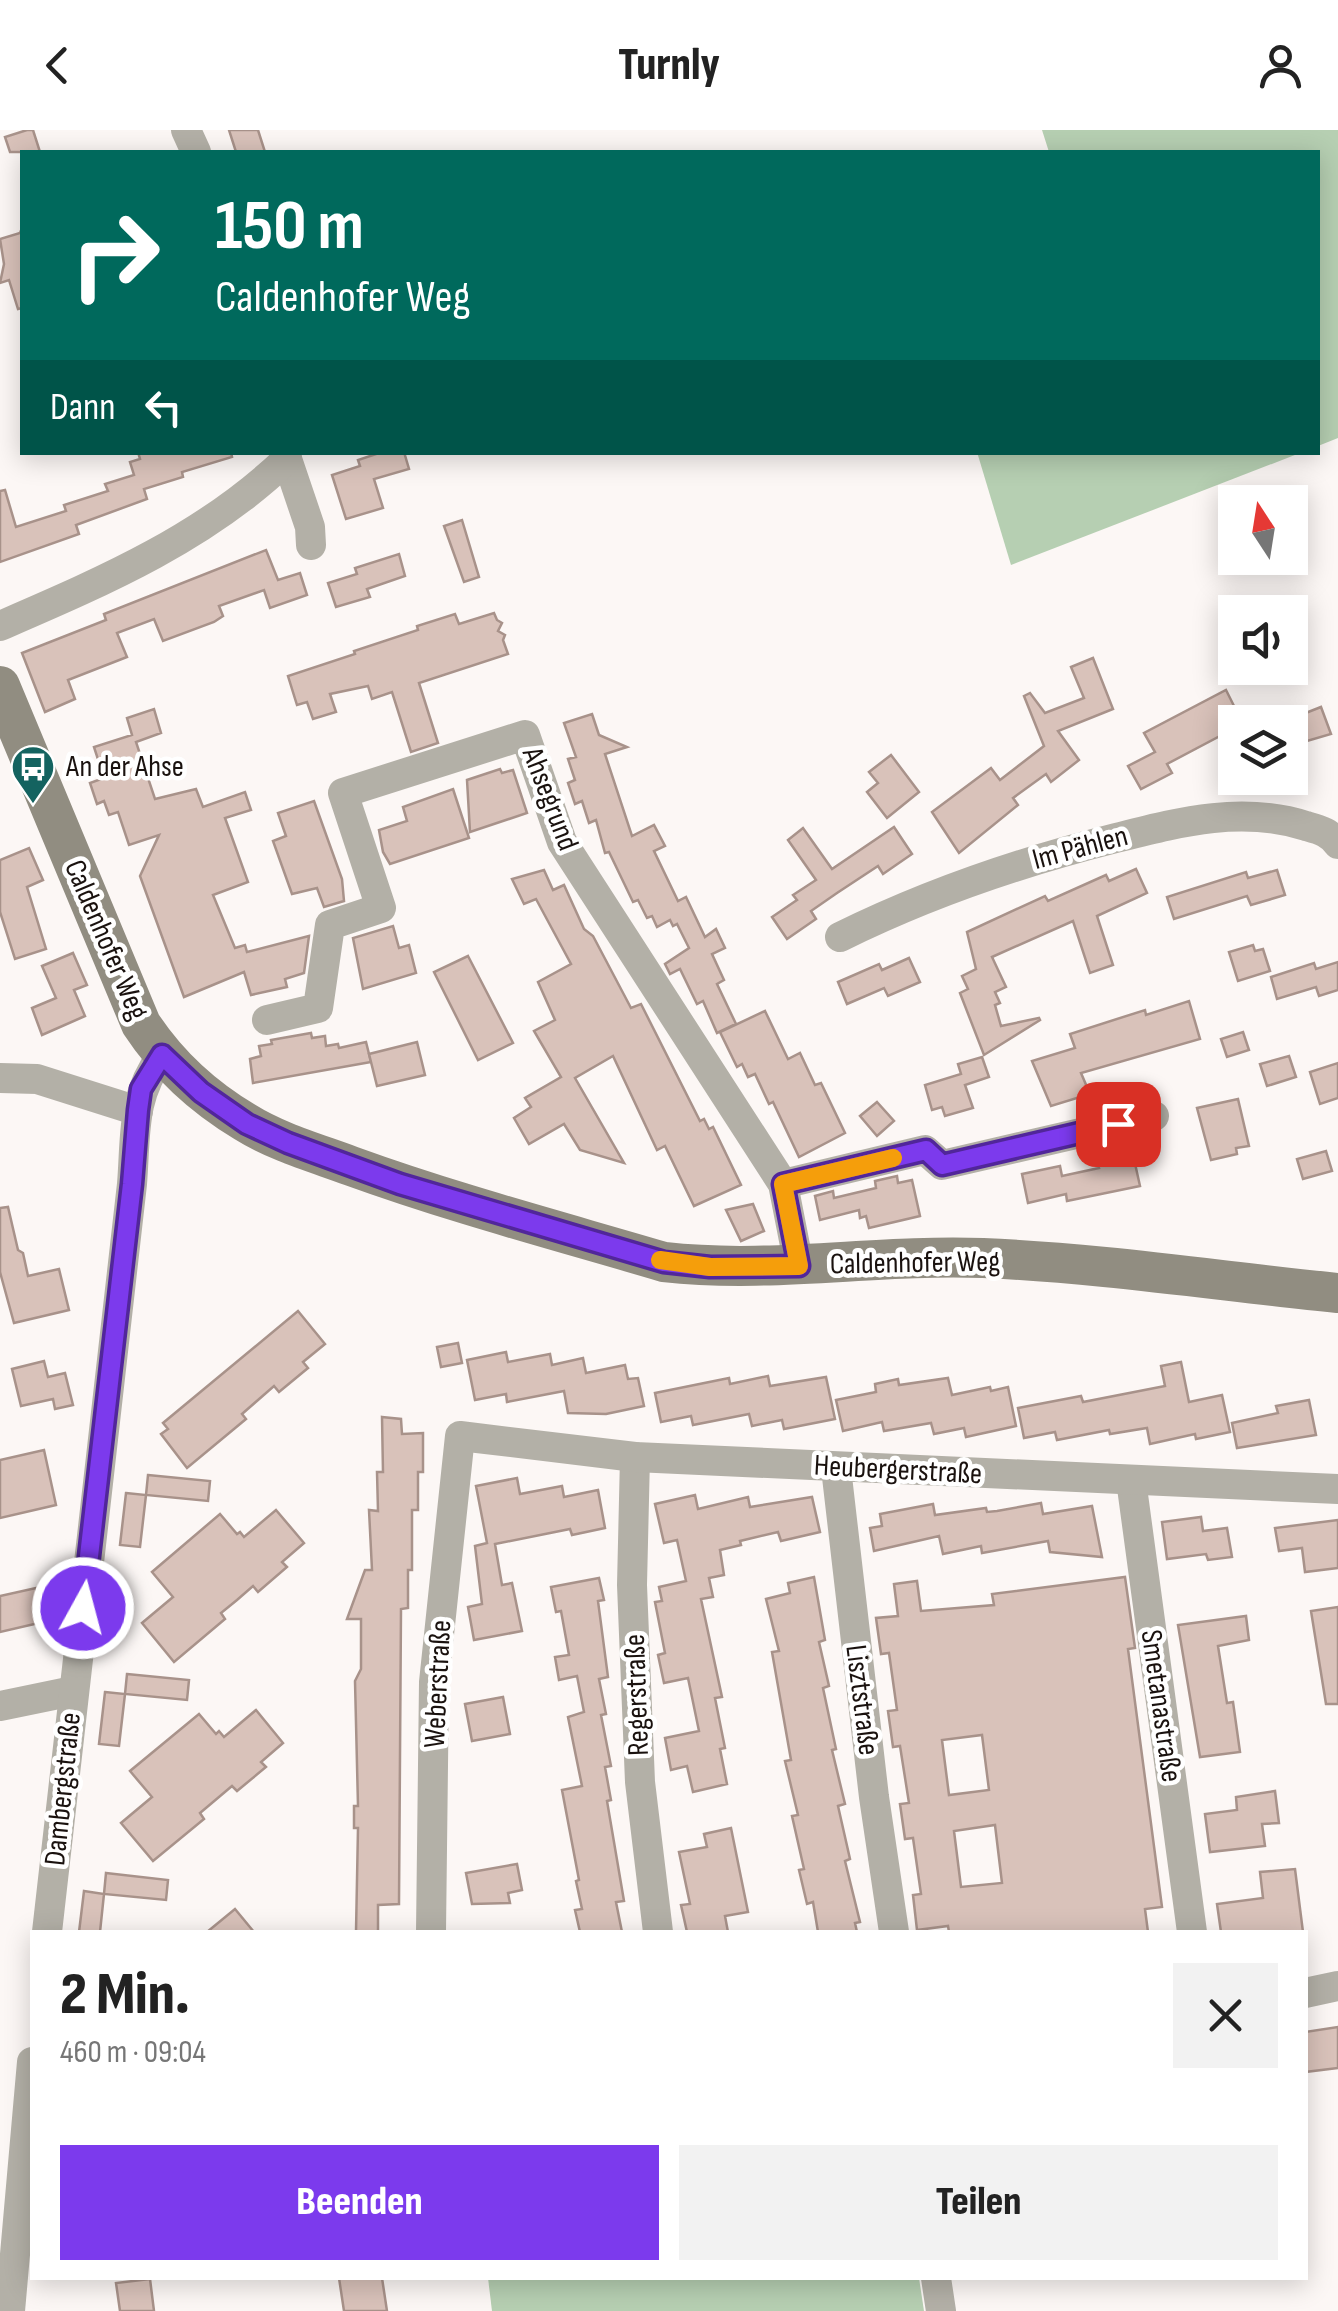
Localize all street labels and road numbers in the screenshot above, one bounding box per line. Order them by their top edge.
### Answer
street label: Ahsegrund [514,741,586,856]
street label: Im Pählen [1028,818,1132,878]
street label: Caldenhofer Weg [56,855,156,1025]
street label: Caldenhofer Weg [830,1244,1000,1282]
street label: Heubergerstraße [813,1448,983,1492]
street label: Weberstraße [417,1619,459,1749]
street label: Smetanastraße [1133,1628,1189,1784]
street label: Regerstraße [617,1633,657,1757]
street label: Lisztstraße [837,1643,887,1757]
street label: Dambergstraße [37,1711,89,1867]

